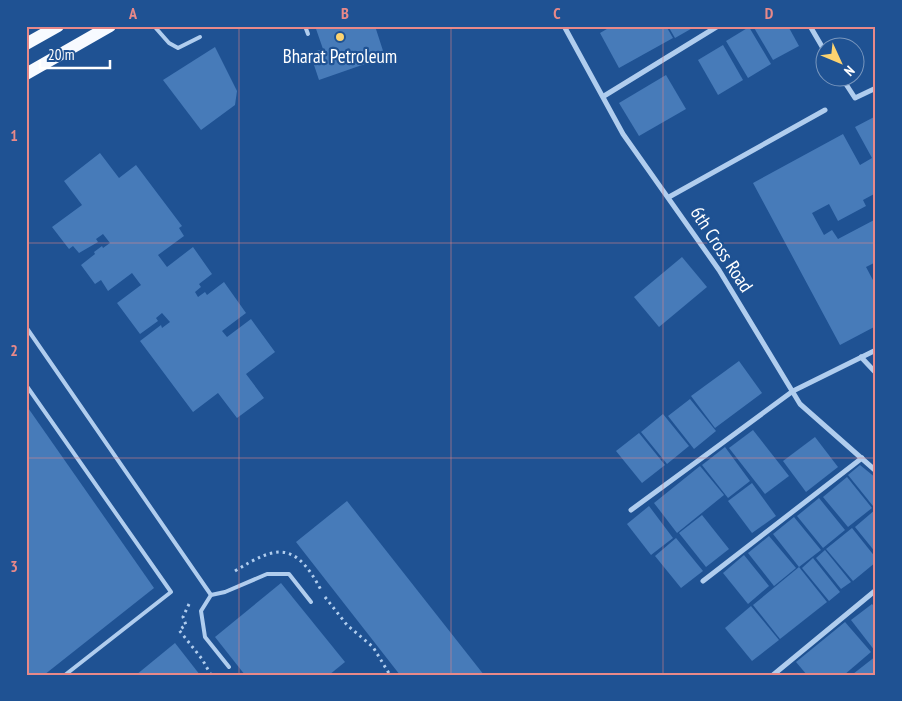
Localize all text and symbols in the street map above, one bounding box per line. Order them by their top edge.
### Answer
text: A [128,3,138,23]
text: B [341,3,349,23]
text: C [553,3,561,23]
text: D [765,3,774,23]
marker: Bharat Petroleum [334,31,346,43]
scale bar [40,38,110,70]
north arrow [814,38,864,88]
place label: Bharat Petroleum [283,44,397,68]
text: 20 m [48,45,74,64]
text: N [840,62,858,80]
text: 1 [10,125,18,145]
street label: 6th Cross Road [685,202,759,296]
text: 2 [10,340,18,360]
text: 3 [10,556,18,576]

